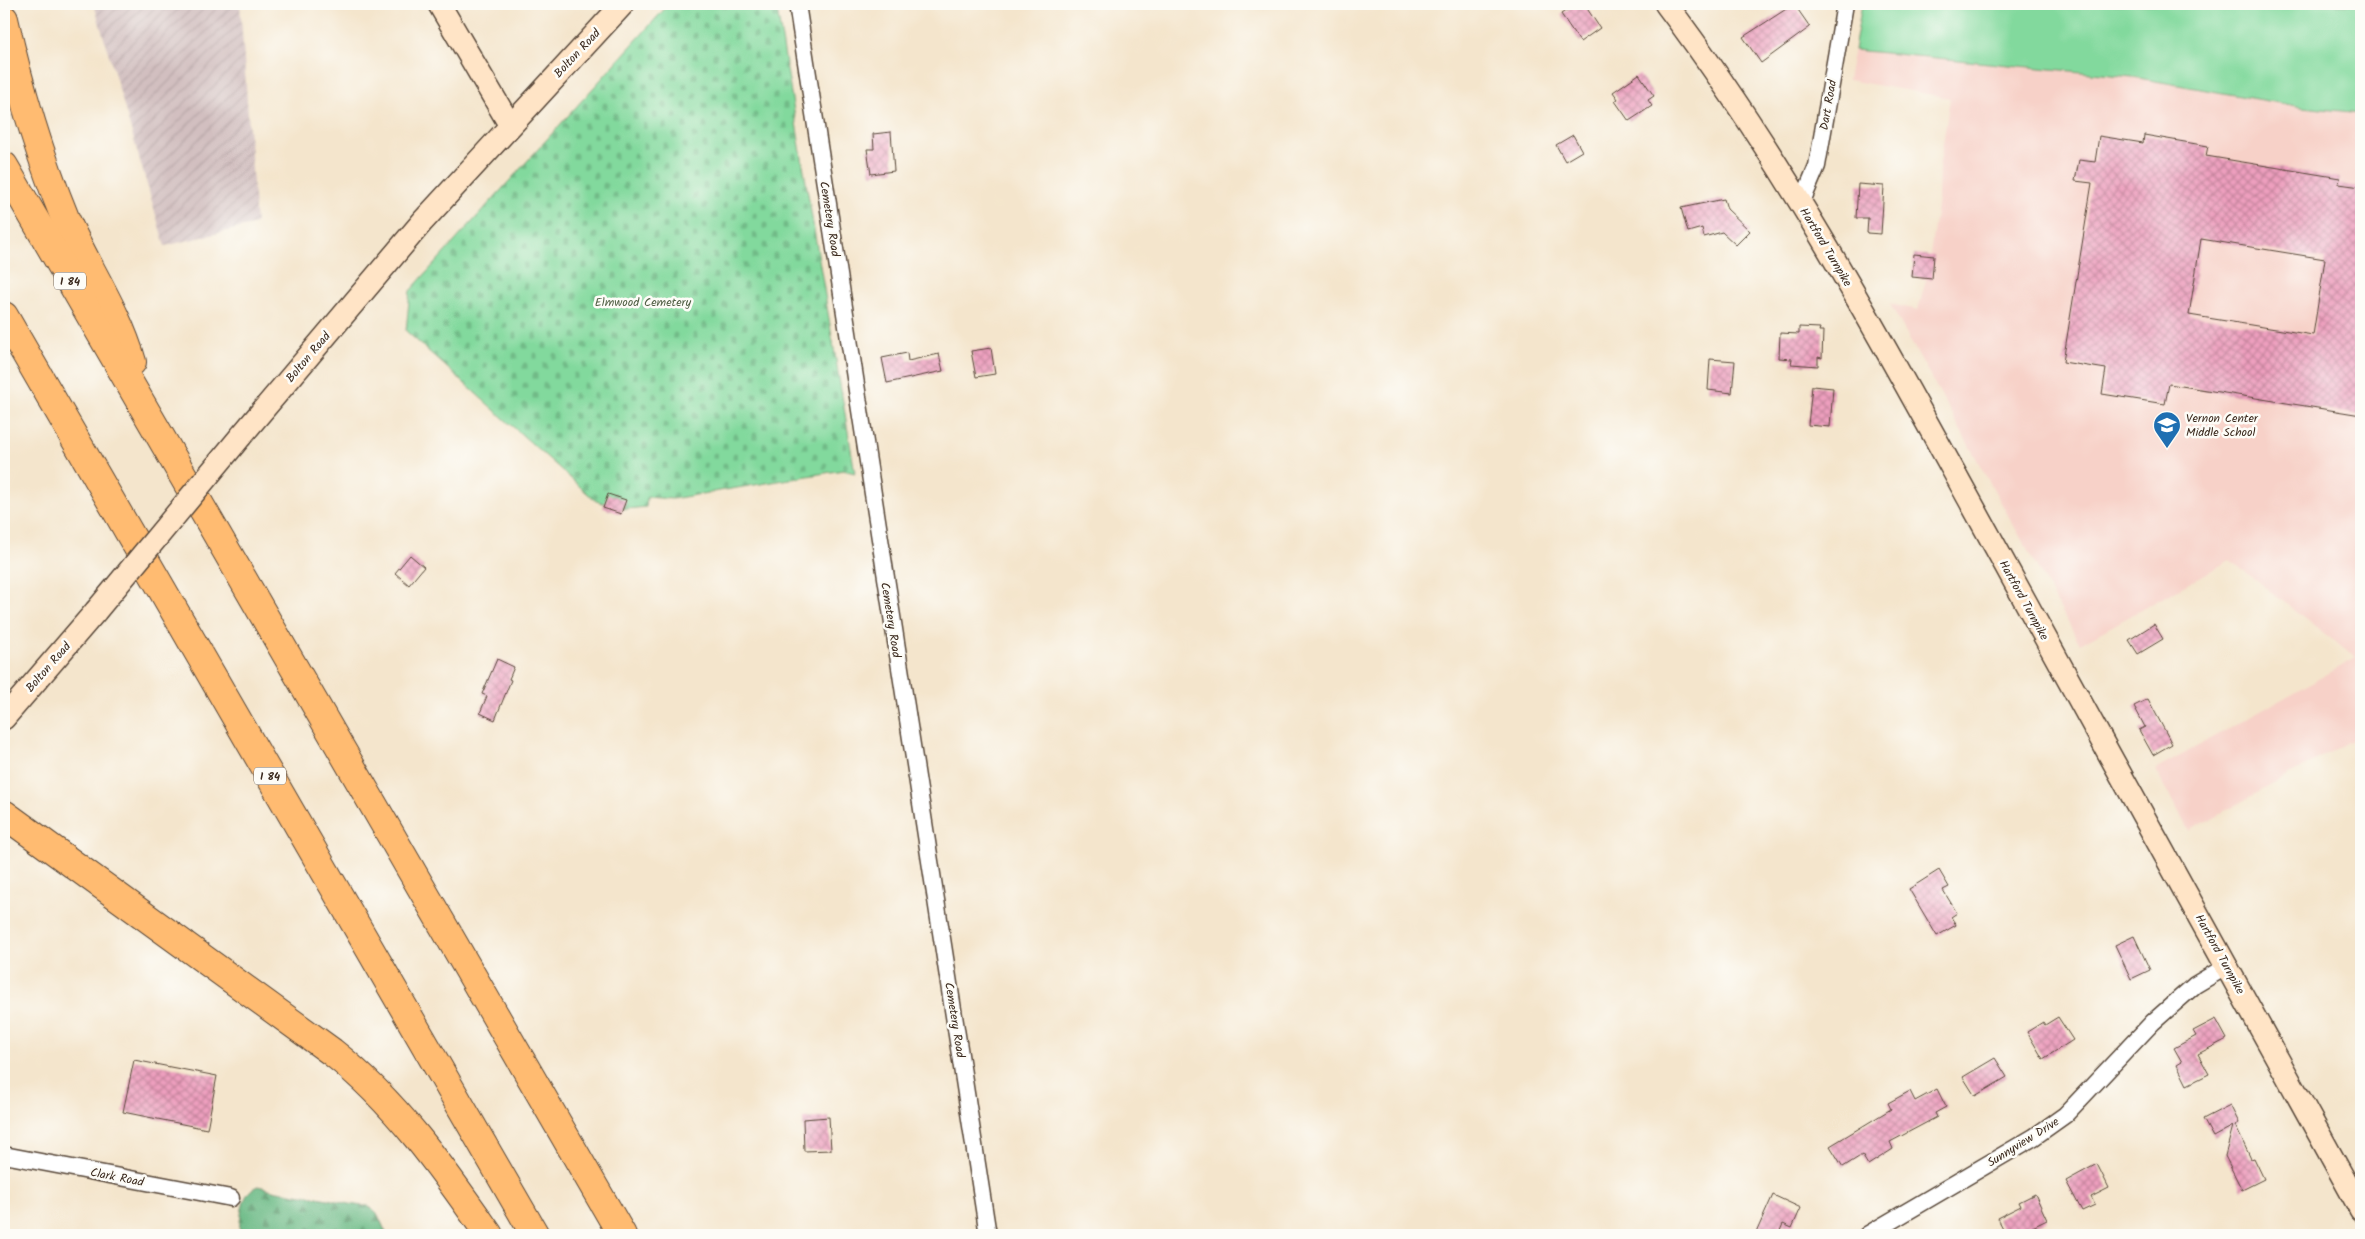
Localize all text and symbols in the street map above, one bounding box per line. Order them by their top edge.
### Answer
street label: Bolton Road [549,24,606,82]
street label: Dart Road [1815,77,1842,132]
street label: Cemetery Road [814,180,845,259]
street label: Hartford Turnpike [1794,204,1857,291]
road number: I 84 [54,272,86,290]
park label: Elmwood Cemetery [595,293,692,312]
street label: Bolton Road [281,327,336,387]
place label: Vernon Center Middle School [2186,409,2259,442]
school or university icon: Vernon Center Middle School [2152,410,2182,449]
street label: Hartford Turnpike [1994,557,2054,644]
street label: Cemetery Road [875,581,906,660]
street label: Bolton Road [21,637,76,697]
road number: I 84 [254,768,286,784]
street label: Hartford Turnpike [2190,911,2250,998]
street label: Cemetery Road [939,981,970,1060]
street label: Sunnyview Drive [1984,1112,2063,1172]
street label: Clark Road [88,1163,146,1192]

